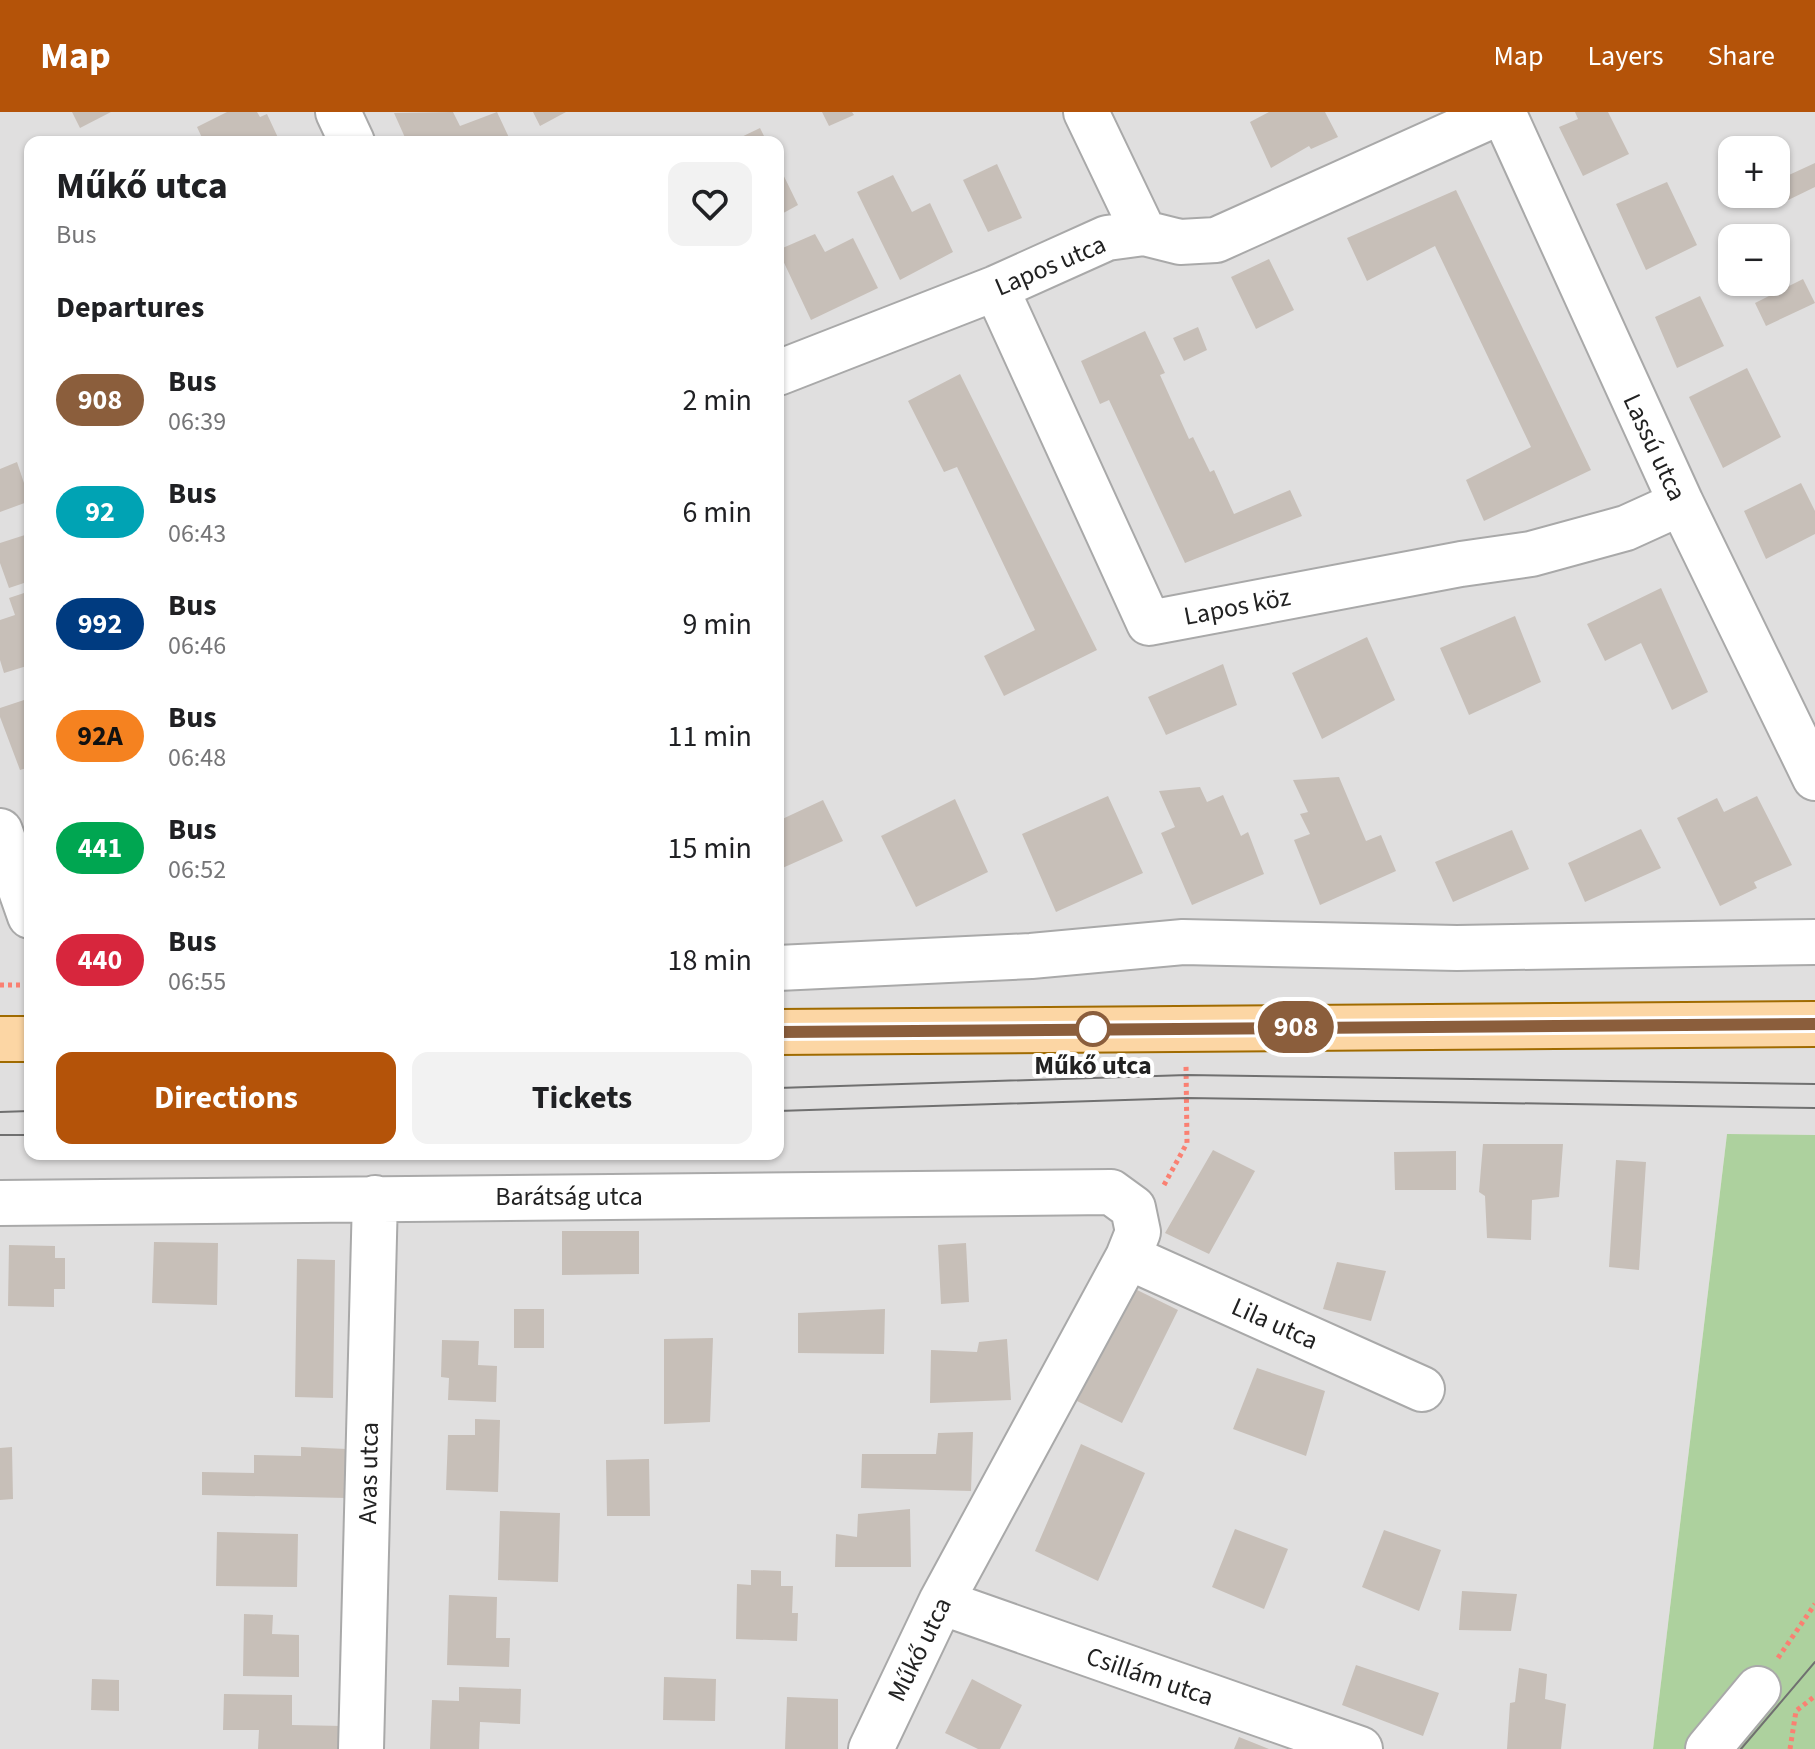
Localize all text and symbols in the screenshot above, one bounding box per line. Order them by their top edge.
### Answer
text: Map [40,29,111,83]
text: Map [1493,36,1543,76]
text: Layers [1587,36,1663,76]
text: Share [1707,36,1775,76]
map controls [1718,136,1790,296]
button: + [1718,136,1790,208]
text: Műkő utca [56,159,228,213]
button: heart [668,162,752,246]
text: Bus [56,216,96,253]
button: − [1718,224,1790,296]
street label: Lapos utca [989,225,1112,305]
text: Departures [56,286,204,329]
text: Bus [168,360,216,403]
text: 2 min [682,379,752,422]
text: 908 [78,380,122,420]
street label: Lassú utca [1614,388,1695,507]
text: 06:39 [168,403,226,440]
text: Bus [168,472,216,515]
text: 6 min [682,491,752,534]
text: 92 [85,492,115,532]
text: 06:43 [168,515,226,552]
street label: Lapos köz [1181,578,1293,635]
text: Bus [168,584,216,627]
text: 9 min [682,603,752,646]
text: 992 [78,604,122,644]
text: 06:46 [168,627,226,664]
text: Bus [168,696,216,739]
text: 11 min [668,715,752,758]
text: 92A [77,716,123,756]
text: 06:48 [168,739,226,776]
text: Bus [168,808,216,851]
text: 15 min [668,827,752,870]
text: 441 [78,828,122,868]
text: 06:52 [168,851,226,888]
text: Bus [168,920,216,963]
text: 18 min [668,939,752,982]
text: 440 [78,940,122,980]
text: 06:55 [168,963,226,1000]
line badge: 908 [1250,1001,1342,1053]
text: 908 [1274,1007,1318,1047]
marker: Műkő utca [1076,1012,1110,1046]
place label: Műkő utca [1034,1047,1152,1084]
button: Directions [56,1052,396,1144]
button: Tickets [412,1052,752,1144]
street label: Barátság utca [495,1178,643,1215]
street label: Lila utca [1226,1288,1324,1359]
street label: Avas utca [349,1422,388,1524]
street label: Műkő utca [878,1591,961,1708]
street label: Csillám utca [1081,1637,1219,1716]

